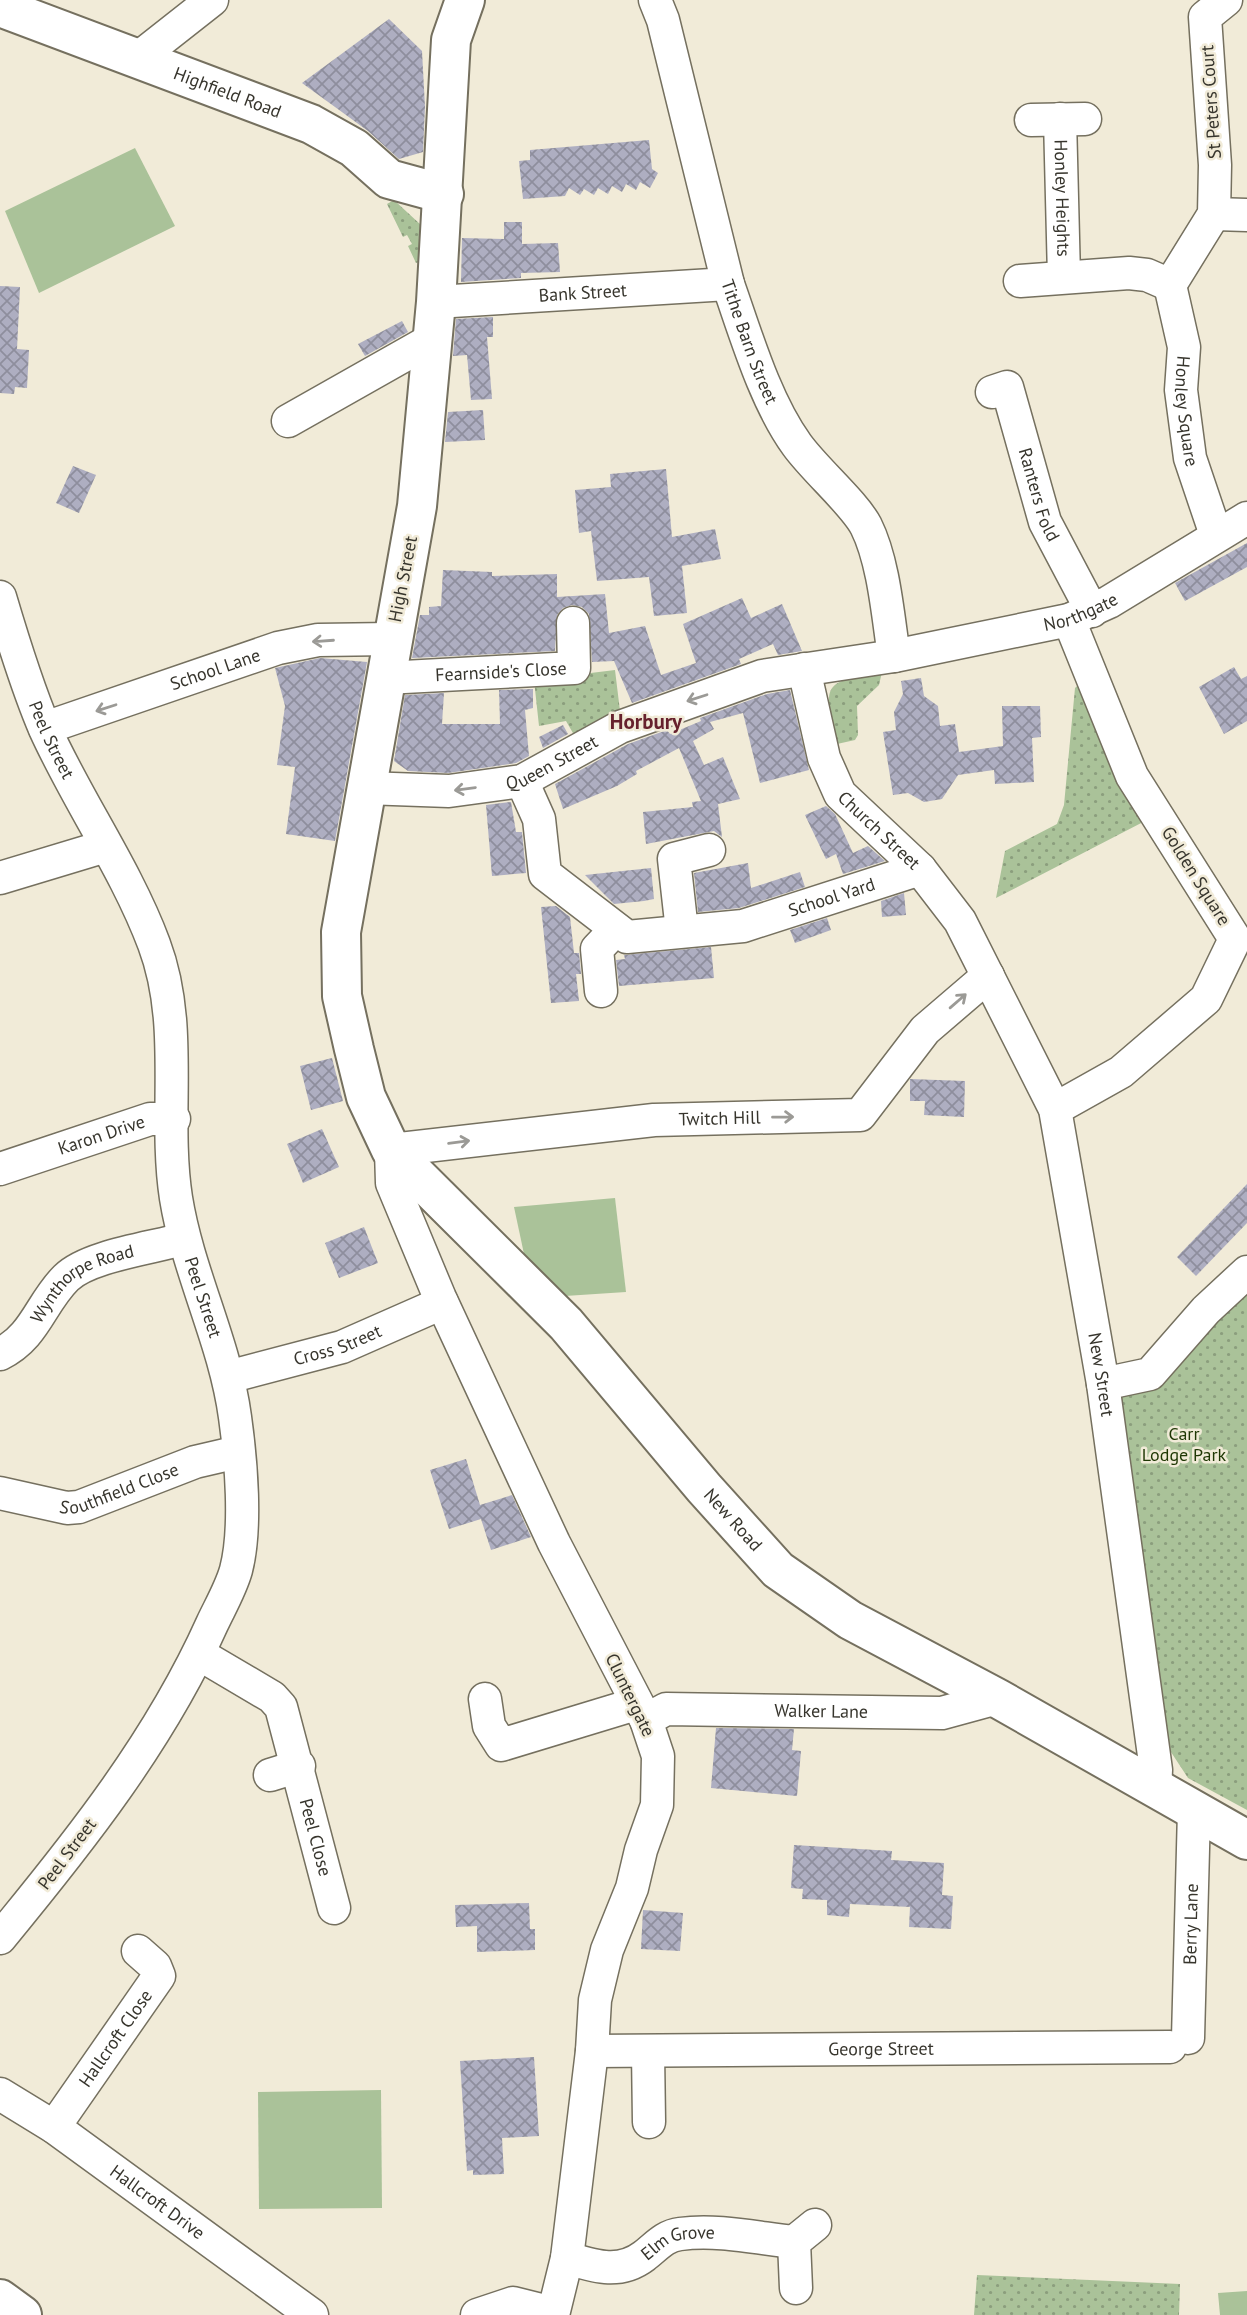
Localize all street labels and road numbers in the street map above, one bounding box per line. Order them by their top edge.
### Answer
street label: St Peters Court [1195,44,1226,160]
street label: Highfield Road [171,61,285,123]
street label: Honley Heights [1050,139,1075,257]
street label: Tithe Barn Street [716,276,783,408]
street label: Bank Street [538,278,627,307]
street label: Honley Square [1170,355,1204,469]
street label: Ranters Fold [1014,445,1065,545]
street label: High Street [383,534,422,624]
street label: Northgate [1041,587,1122,636]
street label: School Lane [167,643,263,695]
street label: Fearnside's Close [435,656,567,686]
street label: Peel Street [24,698,80,783]
street label: Queen Street [504,730,601,794]
street label: Church Street [833,786,925,874]
street label: Golden Square [1157,822,1236,930]
street label: School Yard [785,872,878,922]
street label: Twitch Hill [678,1105,762,1130]
street label: Karon Drive [55,1110,148,1160]
street label: Wynthorpe Road [25,1239,136,1327]
street label: Peel Street [180,1254,227,1340]
street label: Cross Street [291,1319,385,1370]
street label: New Street [1083,1331,1119,1418]
street label: Southfield Close [57,1457,182,1519]
street label: New Road [699,1483,767,1556]
street label: Cluntergate [600,1649,660,1740]
street label: Walker Lane [774,1699,868,1723]
street label: Peel Close [295,1796,337,1879]
street label: Peel Street [32,1813,101,1894]
street label: Berry Lane [1178,1883,1203,1965]
street label: Hallcroft Close [73,1985,157,2091]
street label: George Street [828,2037,934,2060]
street label: Hallcroft Drive [105,2160,210,2244]
street label: Elm Grove [636,2220,715,2265]

